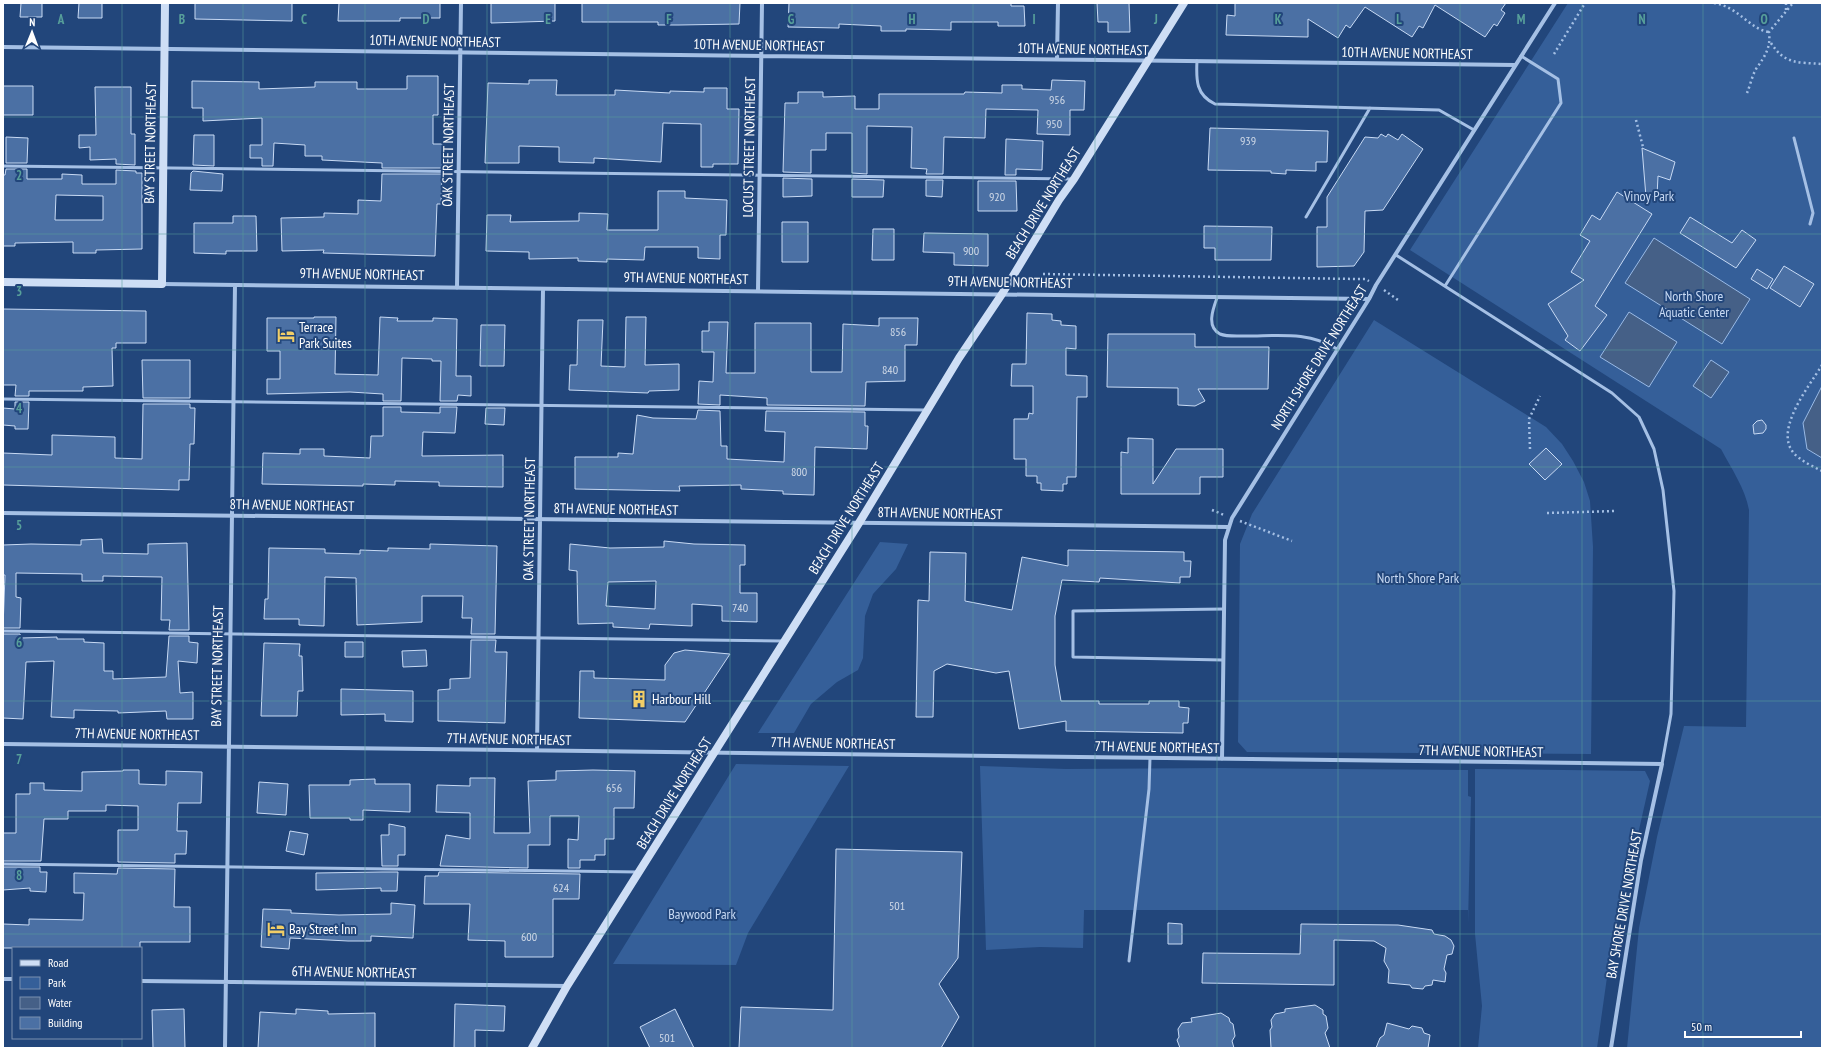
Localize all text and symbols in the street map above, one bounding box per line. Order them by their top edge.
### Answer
text: A [57,11,65,28]
text: B [179,11,185,28]
text: C [301,11,307,28]
text: D [423,11,430,28]
text: E [545,11,551,28]
text: F [666,11,672,28]
text: G [788,11,795,28]
text: H [909,11,916,28]
text: I [1032,11,1036,28]
text: J [1153,11,1158,28]
text: K [1275,11,1282,28]
text: L [1396,11,1402,28]
text: M [1517,11,1526,28]
text: N [1638,11,1646,28]
text: O [1760,11,1768,28]
north arrow [12,12,52,52]
text: N [29,15,35,29]
street label: 10TH AVENUE NORTHEAST [369,31,501,51]
street label: 10TH AVENUE NORTHEAST [693,35,825,55]
street label: 10TH AVENUE NORTHEAST [1017,39,1149,59]
street label: 10TH AVENUE NORTHEAST [1341,43,1473,63]
street label: LOCUST STREET NORTHEAST [739,76,759,218]
street label: BAY STREET NORTHEAST [140,82,160,204]
street label: OAK STREET NORTHEAST [438,83,458,207]
house number: 956 [1049,92,1065,107]
house number: 950 [1046,116,1062,131]
house number: 939 [1240,133,1256,148]
street label: BEACH DRIVE NORTHEAST [1001,143,1085,262]
text: 2 [16,167,22,184]
park label: Vinoy Park [1623,187,1675,205]
house number: 920 [989,189,1005,204]
house number: 900 [963,243,979,258]
street label: 9TH AVENUE NORTHEAST [299,264,425,284]
street label: 9TH AVENUE NORTHEAST [623,268,749,288]
street label: 9TH AVENUE NORTHEAST [947,272,1073,292]
street label: NORTH SHORE DRIVE NORTHEAST [1267,281,1371,433]
text: 3 [16,283,22,300]
park label: North Shore Aquatic Center [1659,287,1729,321]
place label: Terrace Park Suites [299,318,352,352]
house number: 856 [890,324,906,339]
hotel icon: Terrace Park Suites [276,325,296,345]
house number: 840 [882,362,898,377]
text: 4 [16,400,23,417]
street label: OAK STREET NORTHEAST [519,457,539,581]
street label: BEACH DRIVE NORTHEAST [804,458,888,577]
house number: 800 [791,464,807,479]
street label: 8TH AVENUE NORTHEAST [229,495,355,515]
street label: 8TH AVENUE NORTHEAST [553,499,679,519]
street label: 8TH AVENUE NORTHEAST [877,503,1003,523]
text: 5 [16,517,22,534]
park label: North Shore Park [1377,569,1460,587]
house number: 740 [732,600,748,615]
street label: BAY STREET NORTHEAST [207,605,227,727]
text: 6 [16,634,22,651]
building icon: Harbour Hill [629,689,649,709]
place label: Harbour Hill [652,690,712,708]
street label: 7TH AVENUE NORTHEAST [74,724,200,744]
street label: 7TH AVENUE NORTHEAST [446,729,572,749]
street label: BEACH DRIVE NORTHEAST [632,733,716,852]
street label: 7TH AVENUE NORTHEAST [770,733,896,753]
street label: 7TH AVENUE NORTHEAST [1094,737,1220,757]
street label: 7TH AVENUE NORTHEAST [1418,741,1544,761]
text: 7 [16,751,22,768]
house number: 656 [606,780,622,795]
street label: BAY SHORE DRIVE NORTHEAST [1602,827,1646,980]
text: 8 [16,867,22,884]
house number: 624 [553,880,570,895]
house number: 501 [889,898,905,913]
park label: Baywood Park [668,905,736,923]
hotel icon: Bay Street Inn [266,919,286,939]
place label: Bay Street Inn [289,920,357,938]
house number: 600 [521,929,537,944]
legend [12,947,142,1039]
text: Road [48,955,68,970]
street label: 6TH AVENUE NORTHEAST [291,962,417,982]
text: Park [48,975,66,990]
text: Water [48,995,73,1010]
scale bar [1685,1013,1801,1039]
text: Building [48,1015,83,1030]
text: 50 m [1691,1019,1712,1034]
house number: 501 [659,1030,675,1045]

